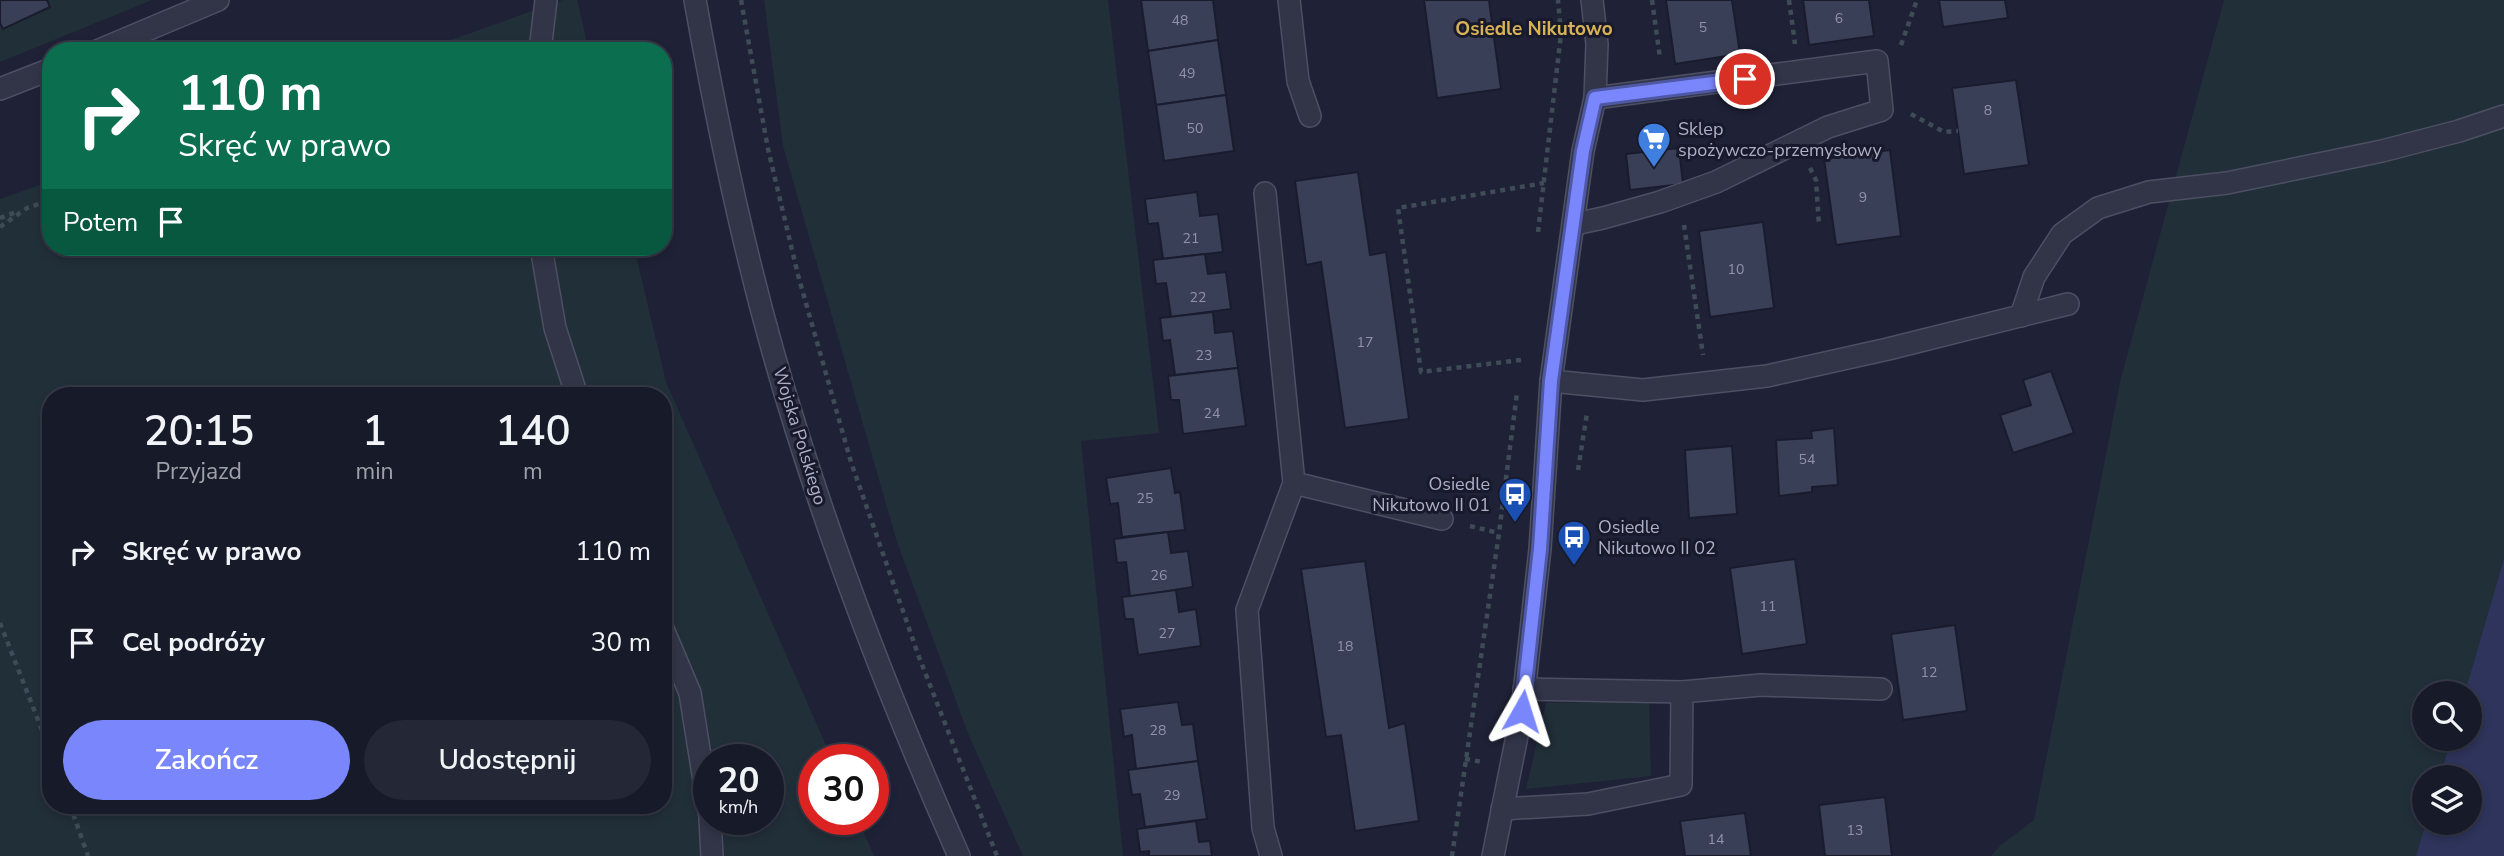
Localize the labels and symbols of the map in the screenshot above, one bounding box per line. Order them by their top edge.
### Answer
house number: 6 [1835,9,1843,28]
house number: 48 [1172,11,1188,30]
district label: Osiedle Nikutowo [1455,16,1613,42]
house number: 5 [1699,18,1707,37]
pin [1715,49,1775,109]
house number: 49 [1179,64,1195,83]
house number: 8 [1984,101,1992,120]
place label: Sklep spożywczo-przemysłowy [1678,117,1883,162]
house number: 50 [1187,119,1203,138]
supermarket icon: Sklep spożywczo-przemysłowy [1635,120,1673,169]
house number: 9 [1859,188,1867,207]
house number: 21 [1183,229,1199,248]
house number: 10 [1728,260,1744,279]
house number: 22 [1190,288,1206,307]
house number: 17 [1357,333,1373,352]
house number: 23 [1196,346,1212,365]
street label: Wojska Polskiego [768,364,832,508]
house number: 24 [1204,404,1220,423]
house number: 54 [1799,450,1815,469]
place label: Osiedle Nikutowo II 01 [1372,472,1490,517]
bus stop icon: Osiedle Nikutowo II 01 [1496,475,1534,524]
house number: 25 [1137,489,1153,508]
place label: Osiedle Nikutowo II 02 [1598,515,1716,560]
bus stop icon: Osiedle Nikutowo II 02 [1555,518,1593,567]
house number: 26 [1151,566,1167,585]
house number: 11 [1760,597,1776,616]
house number: 27 [1159,624,1175,643]
house number: 18 [1337,637,1353,656]
house number: 12 [1921,663,1937,682]
position arrow [1485,674,1559,748]
house number: 28 [1150,721,1166,740]
speed limit sign: 30 [798,744,889,835]
house number: 29 [1164,786,1180,805]
house number: 13 [1847,821,1863,840]
house number: 14 [1708,830,1724,849]

